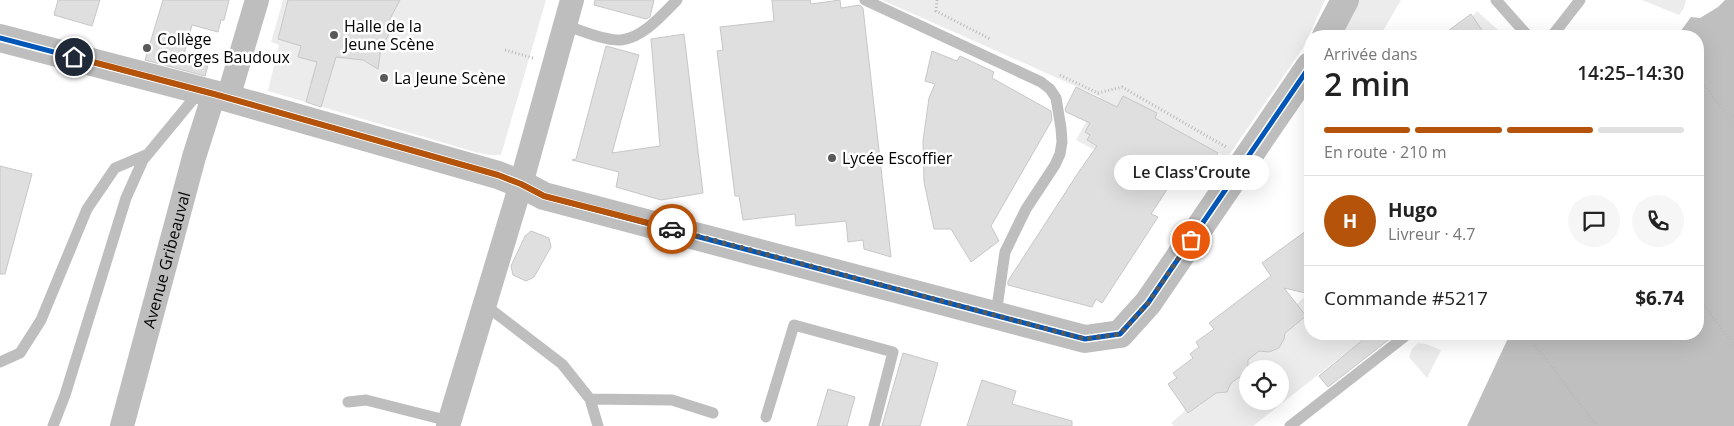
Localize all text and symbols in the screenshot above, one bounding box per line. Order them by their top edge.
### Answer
place label: Halle de la Jeune Scène [342,15,434,55]
place label: Collège Georges Baudoux [157,28,291,68]
marker: Halle de la Jeune Scène [328,29,340,41]
pin [53,36,95,78]
marker: Collège Georges Baudoux [141,42,153,54]
icon: home [60,43,88,71]
text: Arrivée dans [1324,43,1417,65]
text: 14:25–14:30 [1577,60,1684,86]
text: 2 min [1324,62,1410,105]
place label: La Jeune Scène [394,67,506,89]
marker: La Jeune Scène [378,72,390,84]
text: En route · 210 m [1324,141,1446,163]
place label: Lycée Escoffier [842,147,953,169]
marker: Lycée Escoffier [826,152,838,164]
callout: Le Class'Croute [1114,155,1268,190]
text: Le Class'Croute [1133,161,1250,183]
street label: Avenue Gribeauval [138,189,195,331]
button: chat [1568,195,1620,247]
button: phone [1632,195,1684,247]
text: Hugo [1388,197,1438,223]
courier [647,204,697,254]
text: H [1343,208,1357,234]
icon: car [658,215,686,243]
pin [1170,219,1212,261]
text: Livreur · 4.7 [1388,223,1475,245]
icon: bag [1177,226,1205,254]
text: Commande #5217 [1324,285,1488,311]
text: $6.74 [1635,285,1684,311]
map controls [1239,360,1289,410]
button: locate [1239,360,1289,410]

